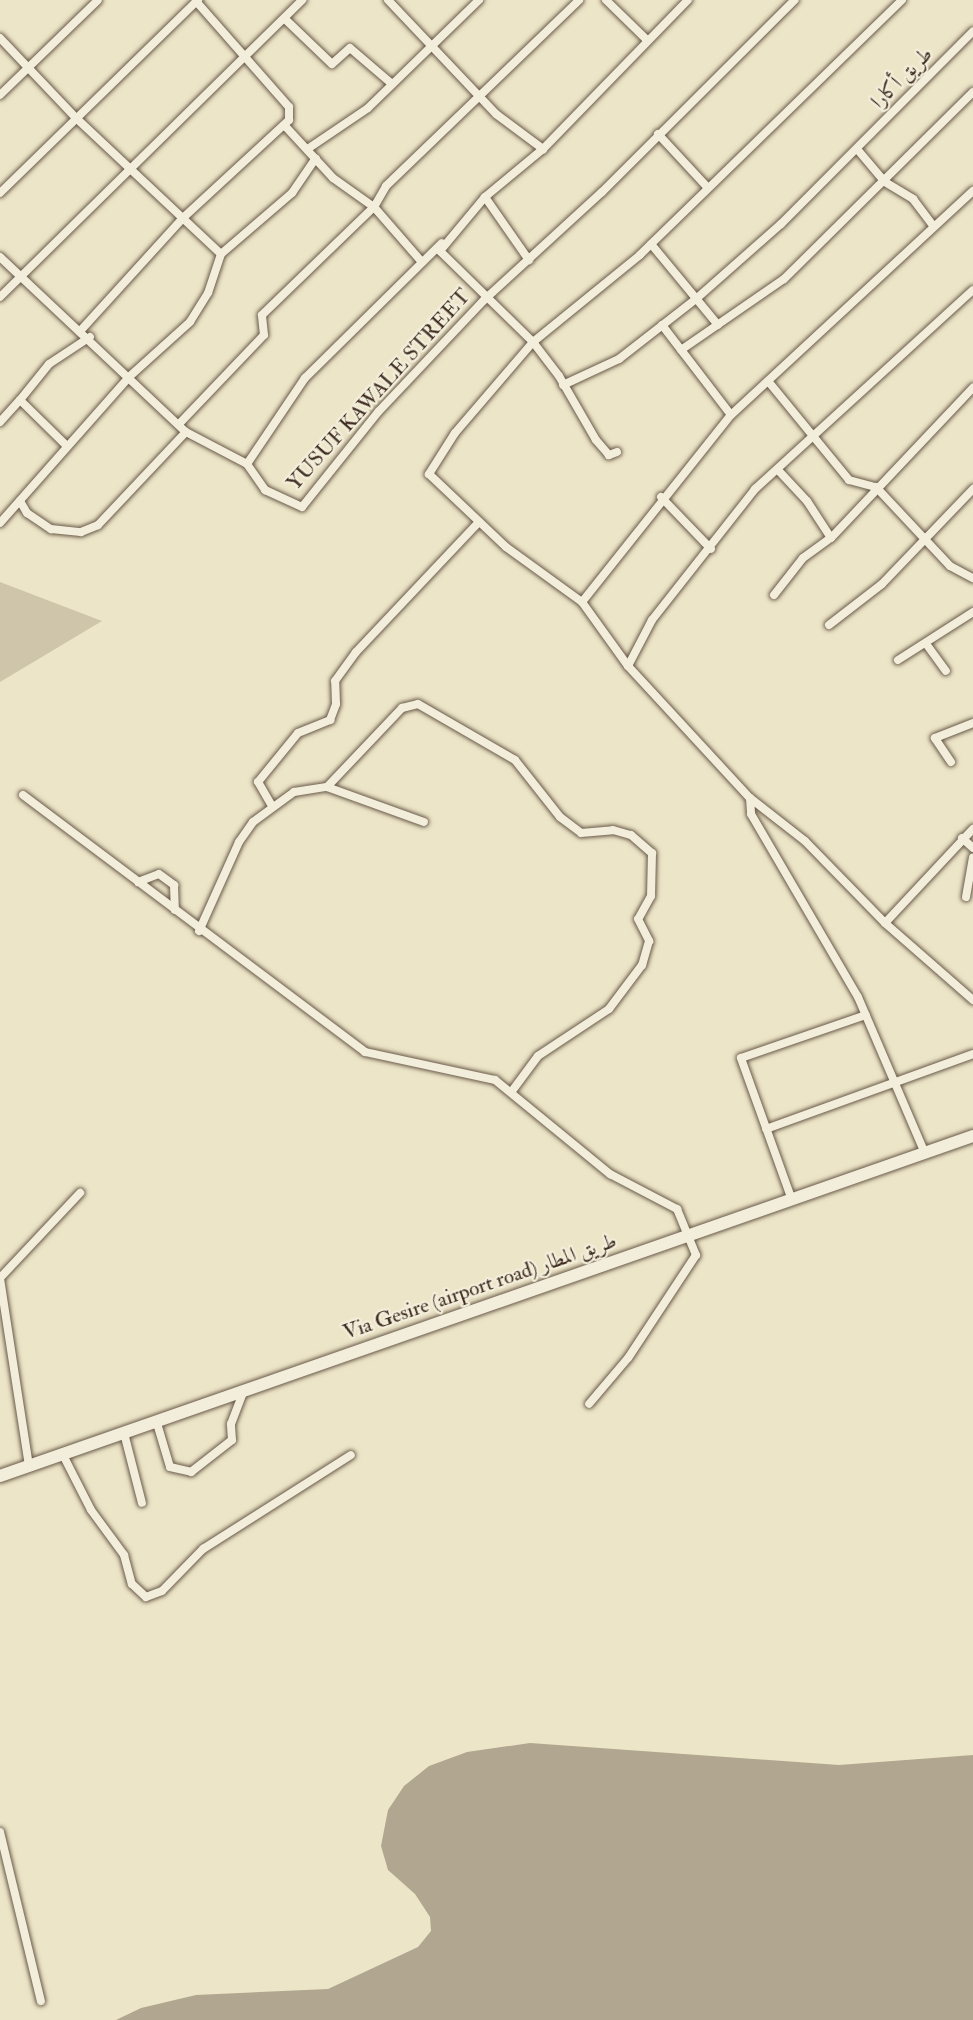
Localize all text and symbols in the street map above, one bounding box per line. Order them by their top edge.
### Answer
street label: طريق أكارا [866,42,938,114]
street label: YUSUF KAWALE STREET [282,284,476,496]
street label: Via Gesire (airport road) طريق المطار [340,1228,620,1346]

